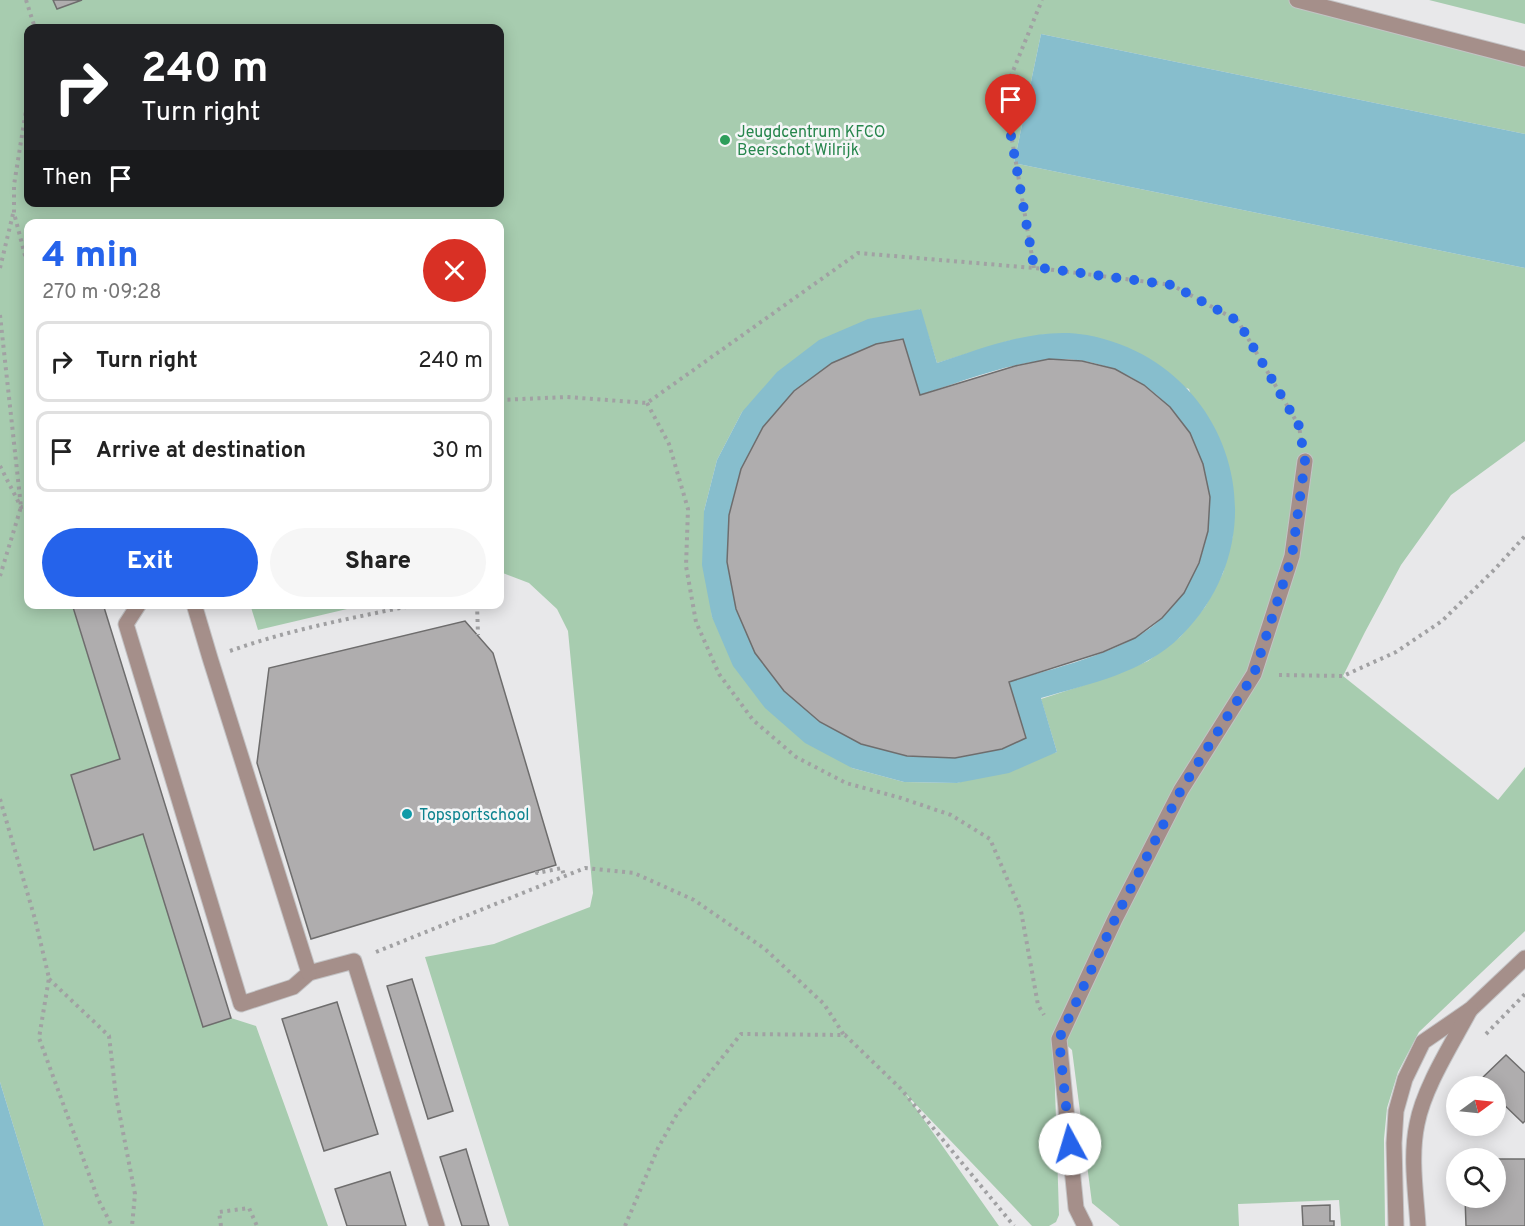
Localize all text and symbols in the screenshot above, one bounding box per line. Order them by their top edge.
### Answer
text: 240 m [141,44,269,97]
icon: right [42,48,120,126]
pin [985,74,1036,136]
icon: arrive [994,83,1027,116]
text: Turn right [141,96,260,130]
place label: Jeugdcentrum KFCO Beerschot Wilrijk [737,123,886,161]
marker: Jeugdcentrum KFCO Beerschot Wilrijk [718,133,732,147]
icon: arrive [104,162,137,195]
text: Then [42,165,92,192]
text: 4 min [42,234,139,280]
button: close [423,239,486,302]
text: 270 m · 09:28 [42,280,162,306]
icon: right [45,345,78,378]
text: Turn right [96,348,198,375]
text: 240 m [418,348,483,375]
icon: arrive [45,435,78,468]
text: Arrive at destination [96,438,306,465]
text: 30 m [432,438,483,465]
button: Exit [42,528,258,597]
button: Share [270,528,486,597]
place label: Topsportschool [419,806,530,826]
marker: Topsportschool [400,807,414,821]
north arrow [1446,1076,1506,1136]
map controls [1446,1076,1506,1208]
position arrow [1038,1112,1102,1176]
button: search [1446,1148,1506,1208]

